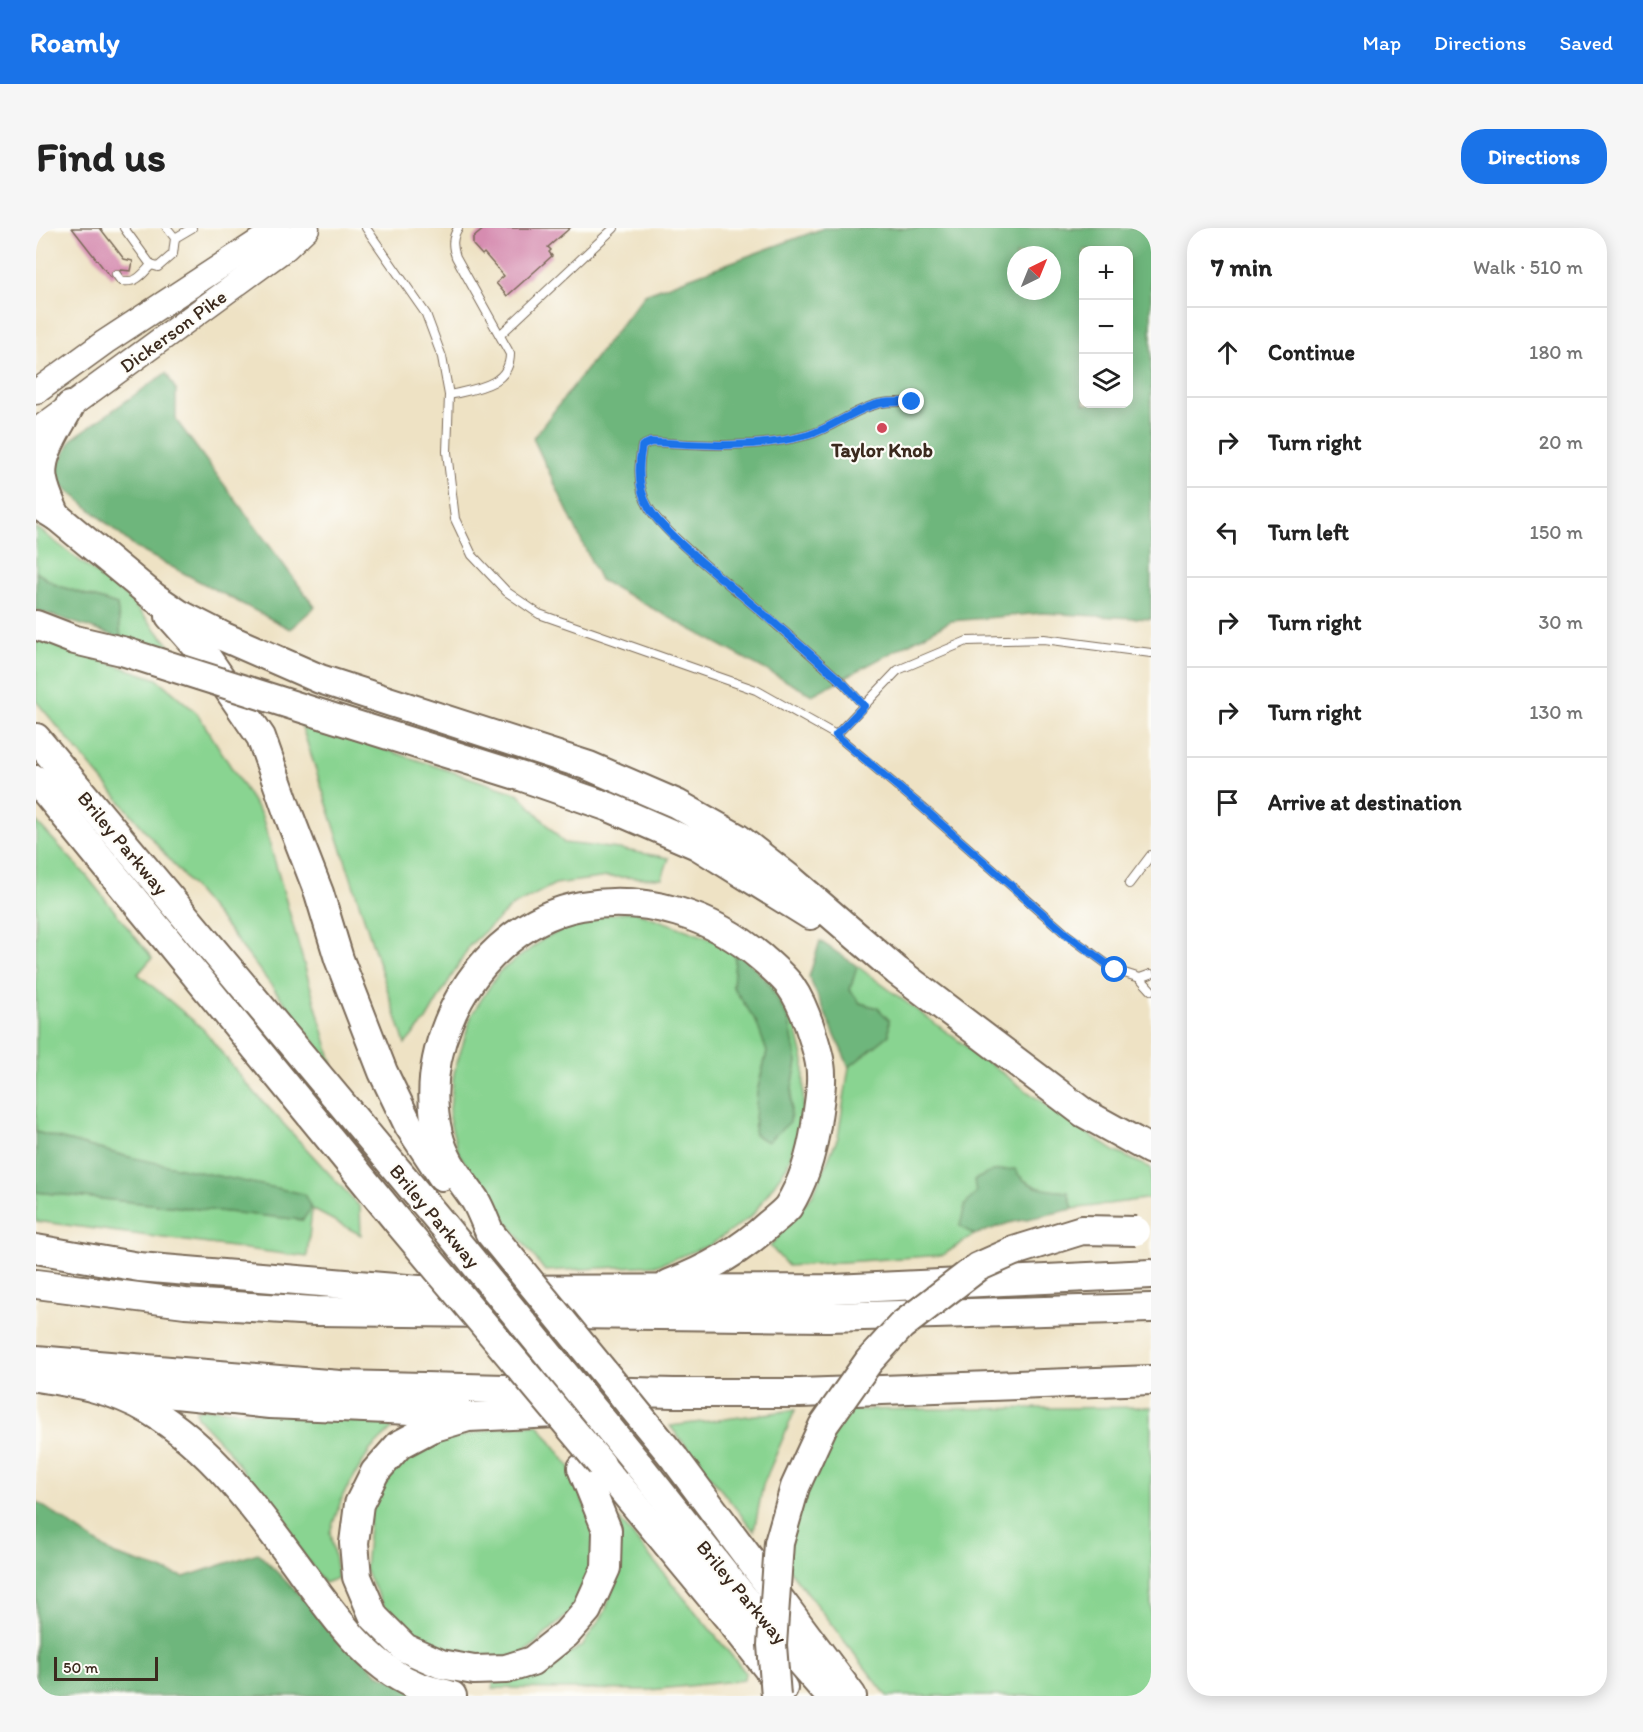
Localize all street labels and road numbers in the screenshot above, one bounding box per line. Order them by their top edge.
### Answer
street label: Dickerson Pike [115,284,231,378]
street label: Briley Parkway [73,786,174,900]
street label: Briley Parkway [385,1159,486,1273]
street label: Briley Parkway [692,1535,793,1649]

